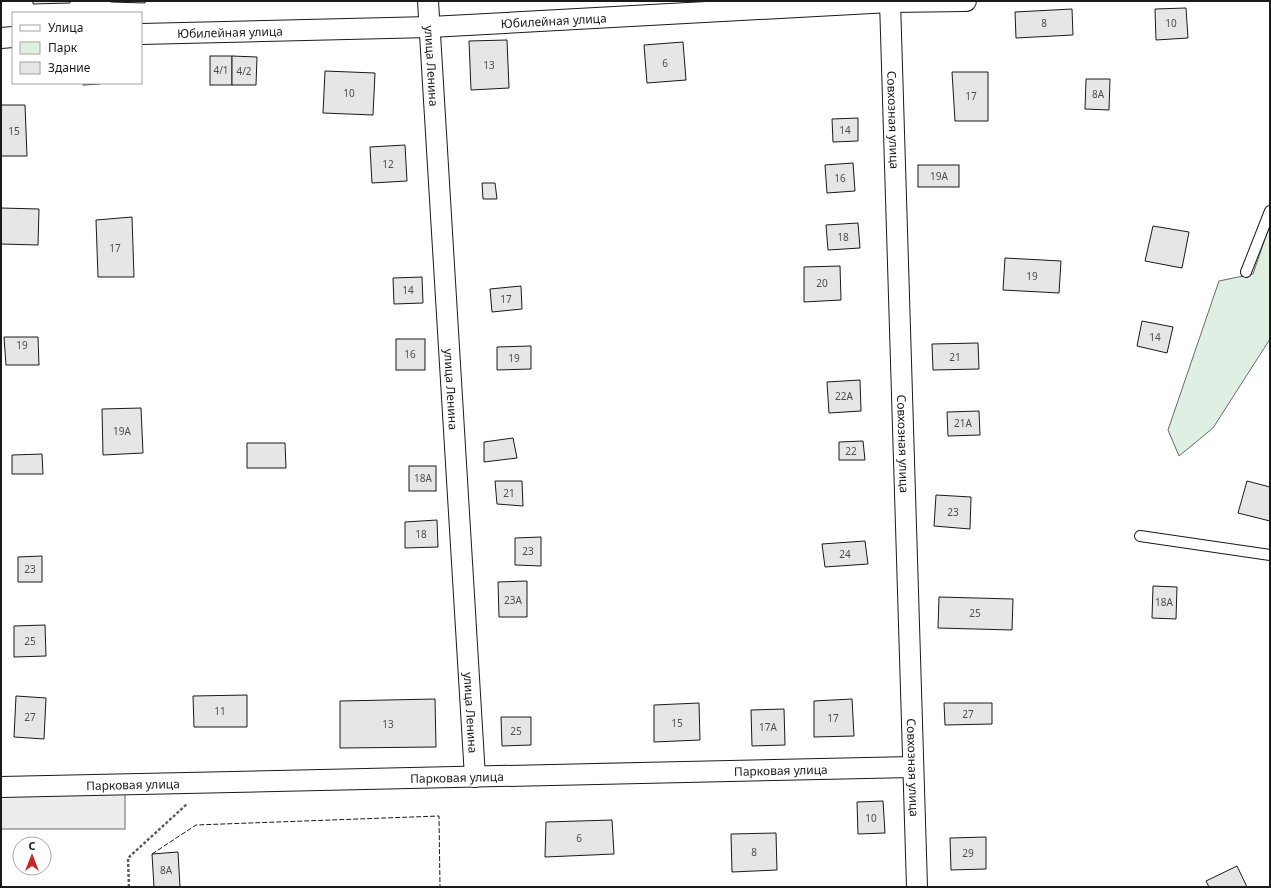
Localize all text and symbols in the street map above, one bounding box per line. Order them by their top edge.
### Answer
street label: Юбилейная улица [500,9,607,32]
legend [12,12,142,84]
house number: 8 [1041,16,1047,30]
house number: 10 [1165,16,1177,30]
text: Улица [48,19,83,36]
street label: Юбилейная улица [177,22,283,42]
street label: улица Ленина [421,25,443,107]
text: Парк [48,39,78,56]
house number: 6 [662,56,668,70]
house number: 13 [483,58,495,72]
text: Здание [48,59,91,76]
house number: 4/1 [213,63,229,77]
house number: 4/2 [236,64,252,78]
street label: Совхозная улица [884,70,904,169]
house number: 10 [343,86,355,100]
house number: 8А [1092,87,1105,101]
house number: 17 [965,89,977,103]
house number: 14 [839,123,851,137]
house number: 15 [8,124,20,138]
house number: 12 [382,157,394,171]
house number: 19А [930,169,949,183]
house number: 16 [834,171,846,185]
house number: 18 [837,230,849,244]
house number: 17 [109,241,121,255]
house number: 19 [1026,269,1038,283]
house number: 20 [816,276,828,290]
house number: 14 [402,283,414,297]
house number: 17 [500,292,512,306]
house number: 14 [1149,330,1161,344]
house number: 19 [16,338,28,352]
house number: 16 [404,347,416,361]
street label: улица Ленина [441,348,462,430]
house number: 21 [949,350,961,364]
house number: 19 [508,351,520,365]
house number: 22А [835,389,854,403]
street label: Совхозная улица [893,394,913,493]
house number: 21А [954,416,973,430]
house number: 19А [113,424,132,438]
house number: 22 [845,444,857,458]
house number: 18А [414,471,433,485]
house number: 21 [503,486,515,500]
house number: 23 [947,505,959,519]
house number: 18 [415,527,427,541]
house number: 23 [522,544,534,558]
house number: 24 [839,547,851,561]
house number: 23 [24,562,36,576]
house number: 23А [504,593,523,607]
house number: 18А [1155,595,1174,609]
house number: 25 [969,606,981,620]
house number: 25 [24,634,36,648]
street label: улица Ленина [460,672,482,754]
house number: 11 [214,704,226,718]
house number: 27 [962,707,974,721]
house number: 27 [24,710,36,724]
house number: 17 [827,711,839,725]
house number: 15 [671,716,683,730]
house number: 13 [382,717,394,731]
street label: Совхозная улица [903,718,923,817]
house number: 17А [759,720,778,734]
house number: 25 [510,724,522,738]
street label: Парковая улица [734,760,828,779]
street label: Парковая улица [410,767,504,787]
street label: Парковая улица [86,775,180,794]
house number: 10 [865,811,877,825]
house number: 6 [576,831,582,845]
north arrow [12,836,52,876]
text: С [28,838,36,853]
house number: 8 [751,845,757,859]
house number: 29 [962,846,974,860]
house number: 8А [160,863,173,877]

